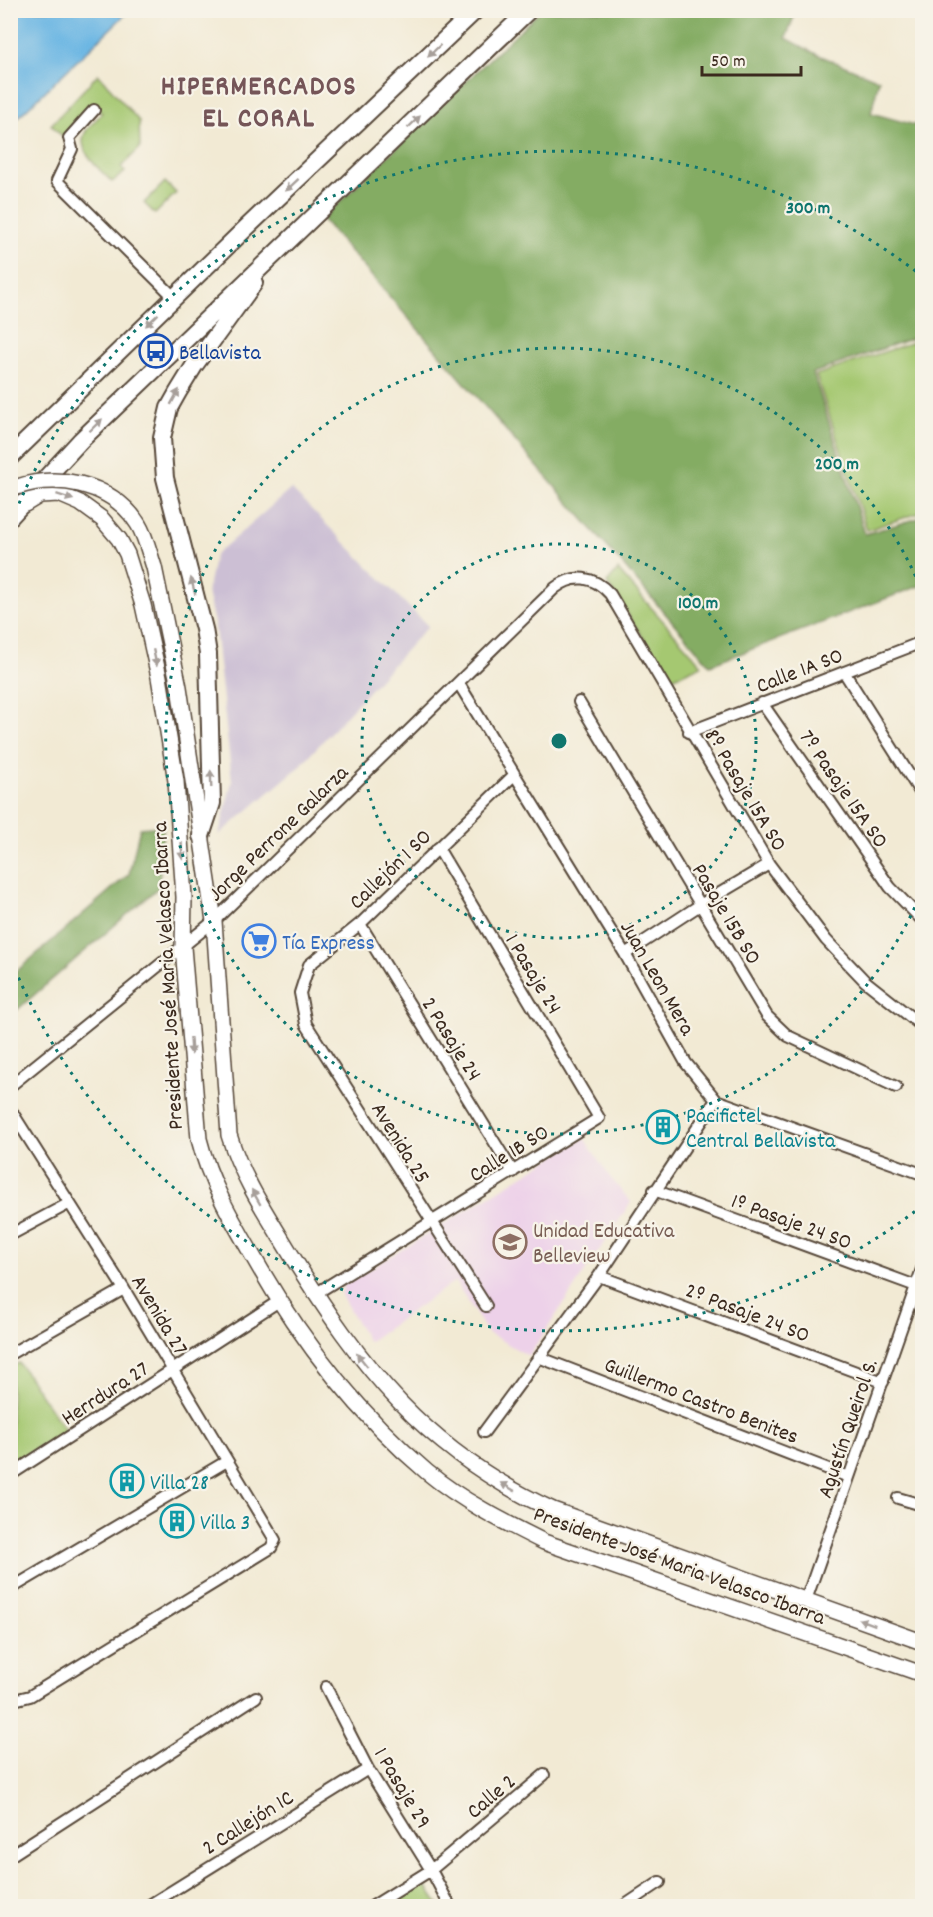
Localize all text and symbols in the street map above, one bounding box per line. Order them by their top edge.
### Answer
scale bar [702,39,801,77]
one-way arrow [428,44,442,58]
text: 50 m [711,50,746,75]
district label: HIPERMERCADOS EL CORAL [161,69,357,141]
one-way arrow [406,115,420,129]
one-way arrow [285,178,300,191]
text: 300 m [786,197,830,222]
one-way arrow [146,313,160,327]
bus stop icon: Bellavista [138,333,174,369]
place label: Bellavista [179,339,261,370]
one-way arrow [170,388,180,405]
one-way arrow [89,418,104,432]
text: 200 m [815,453,859,478]
one-way arrow [56,493,74,502]
one-way arrow [188,577,197,595]
text: 100 m [678,592,718,617]
street label: Calle 1A SO [752,642,848,703]
one-way arrow [151,649,160,668]
street label: 8º Pasaje 15A SO [695,724,793,858]
street label: 7º Pasaje 15A SO [790,725,894,855]
centre of rings [549,731,569,751]
street label: Jorge Perrone Galarza [202,759,357,910]
one-way arrow [207,770,216,789]
street label: Presidente José Maria Velasco Ibarra [146,820,193,1131]
street label: Callejón 1 SO [343,823,440,918]
one-way arrow [177,842,186,861]
street label: Pasaje 15B SO [683,858,767,971]
street label: Juan Leon Mera [611,916,702,1042]
supermarket icon: Tía Express [241,923,277,959]
place label: Tía Express [282,929,375,960]
street label: 1 Pasaje 24 [496,929,568,1021]
street label: 2 Pasaje 24 [412,992,488,1088]
one-way arrow [186,1036,196,1055]
street label: Avenida 25 [362,1097,436,1190]
place label: Pacifictel Central Bellavista [686,1102,836,1158]
building icon: Pacifictel Central Bellavista [645,1109,681,1145]
street label: Calle 1B SO [464,1118,556,1192]
street label: 1º Pasaje 24 SO [726,1187,855,1259]
one-way arrow [251,1188,261,1205]
place label: Unidad Educativa Belleview [533,1217,675,1273]
school or university icon: Unidad Educativa Belleview [492,1224,528,1260]
street label: Avenida 27 [122,1270,194,1362]
street label: 2º Pasaje 24 SO [680,1276,813,1352]
street label: Guillermo Castro Benites [599,1351,802,1454]
one-way arrow [356,1352,369,1368]
street label: Herrdura 27 [56,1355,156,1435]
street label: Agustín Queirol S. [811,1355,888,1503]
building icon: Villa 28 [109,1463,145,1499]
place label: Villa 28 [150,1469,209,1500]
one-way arrow [500,1482,516,1493]
street label: Presidente José Maria Velasco Ibarra [529,1500,830,1635]
building icon: Villa 3 [159,1503,195,1539]
place label: Villa 3 [200,1509,250,1540]
one-way arrow [858,1616,876,1626]
street label: 1 Pasaje 29 [365,1742,437,1835]
street label: Calle 2 [461,1768,524,1828]
street label: 2 Callejón 1C [197,1784,301,1864]

